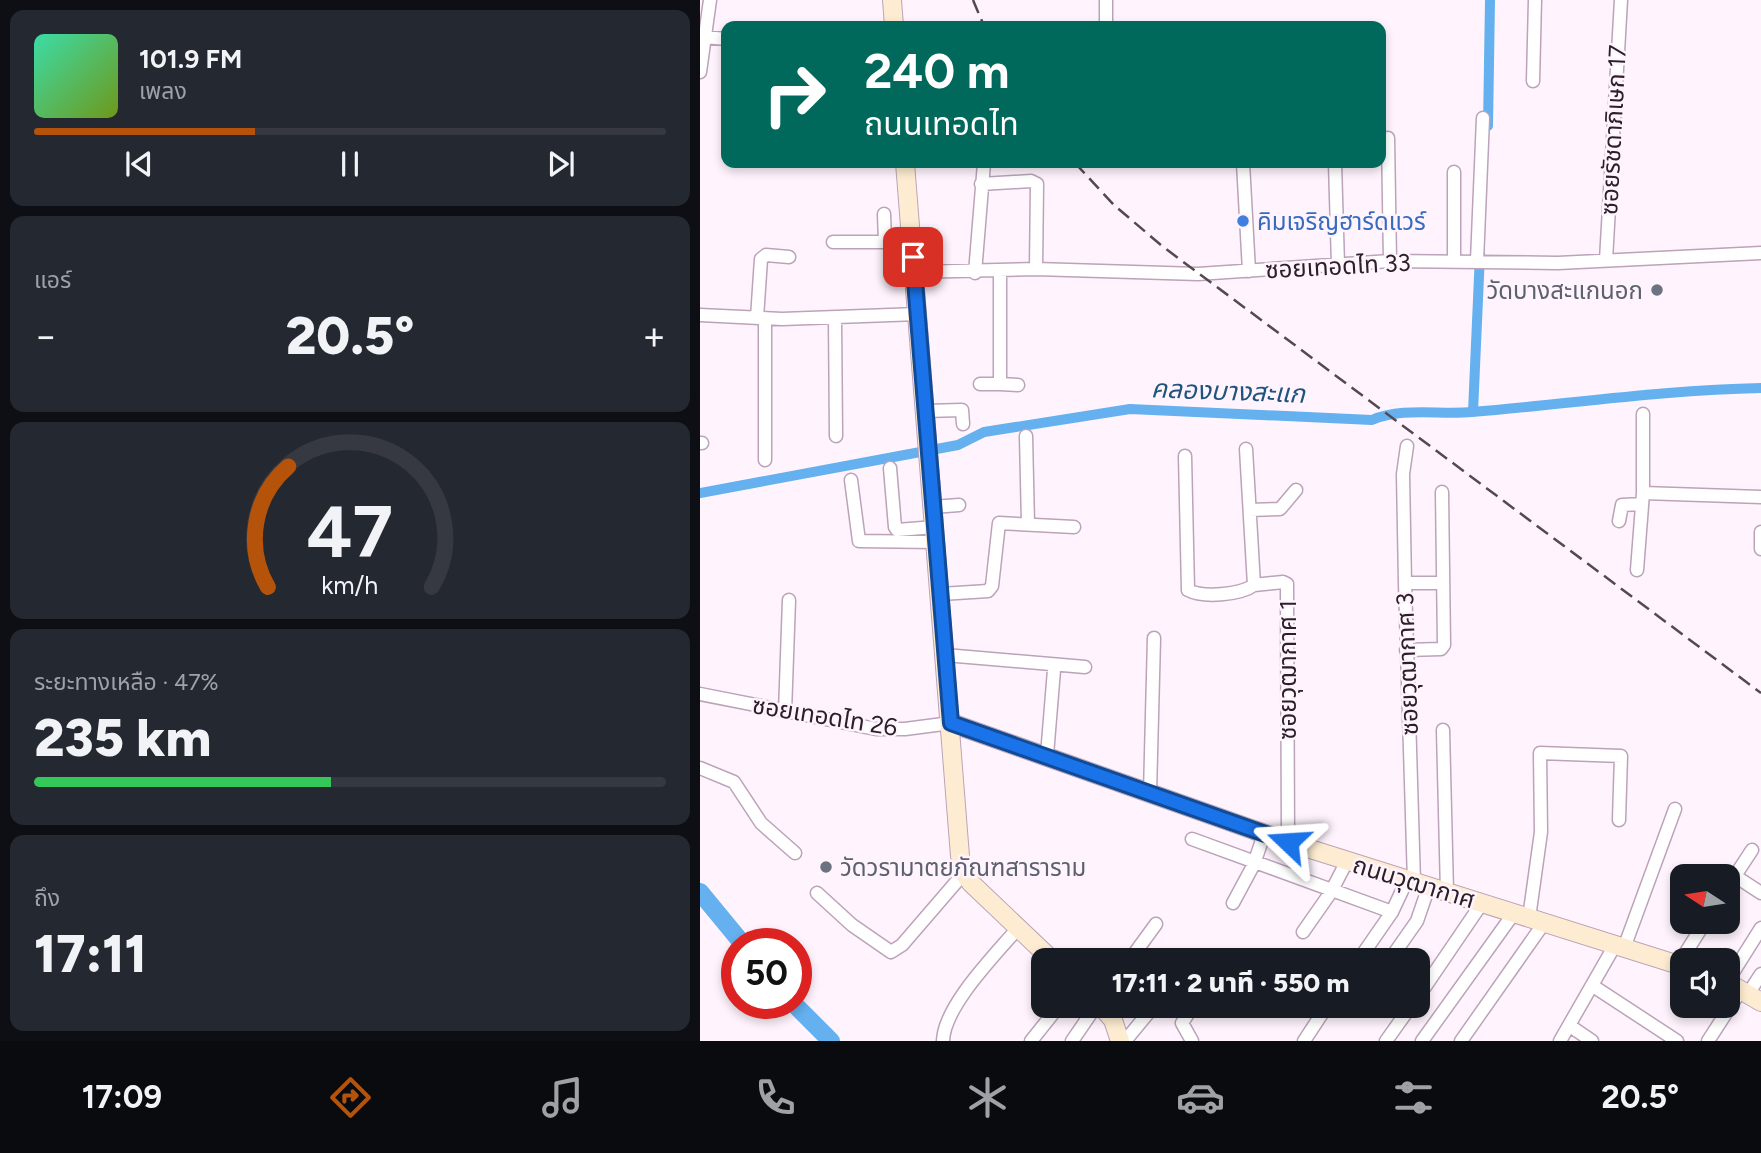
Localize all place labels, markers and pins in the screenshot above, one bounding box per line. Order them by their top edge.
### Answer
place label: คิมเจริญฮาร์ดแวร์ [1257,207,1427,236]
marker: คิมเจริญฮาร์ดแวร์ [1235,213,1251,229]
pin [883,227,943,287]
place label: วัดบางสะแกนอก [1487,276,1643,305]
marker: วัดบางสะแกนอก [1649,282,1665,298]
place label: วัดวรามาตยภัณฑสาราราม [840,853,1086,882]
marker: วัดวรามาตยภัณฑสาราราม [818,859,834,875]

